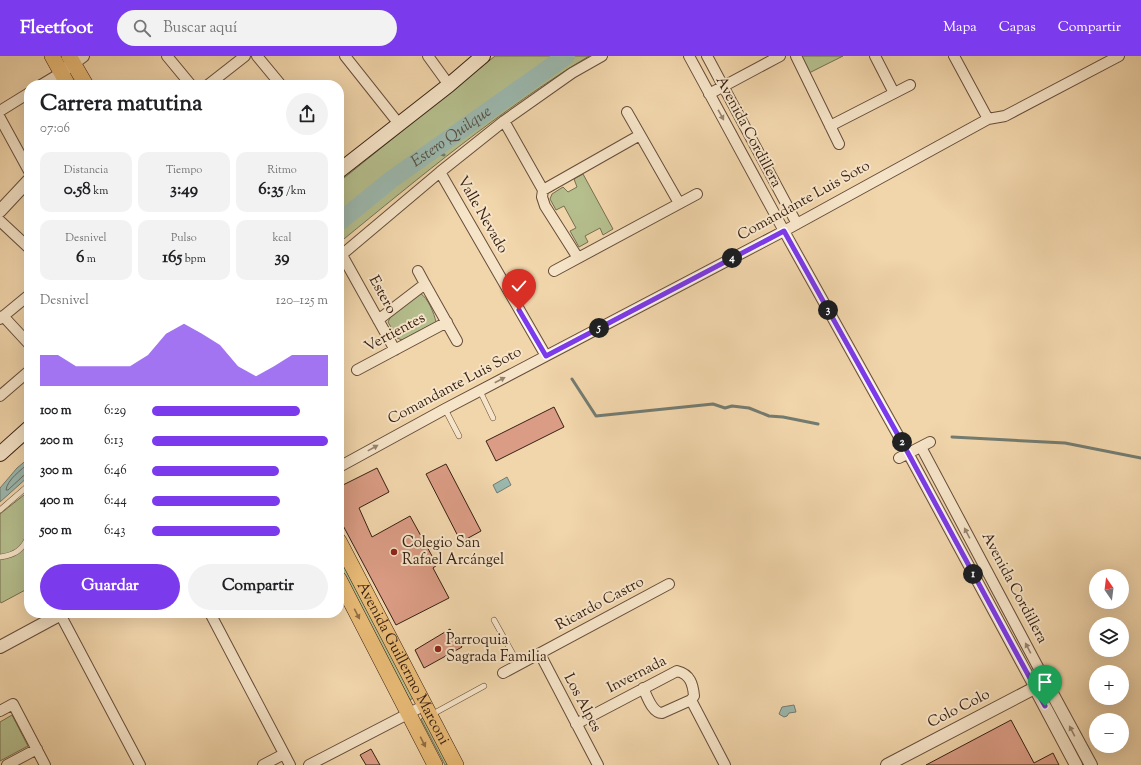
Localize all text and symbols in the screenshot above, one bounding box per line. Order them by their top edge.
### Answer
search box [117,10,397,46]
text: Fleetfoot [20,15,93,42]
icon: search [131,17,153,39]
text: Buscar aquí [163,18,237,39]
text: Mapa [943,18,977,38]
text: Capas [999,18,1036,38]
text: Compartir [1058,18,1121,38]
street label: Avenida Cordillera [710,73,786,191]
text: Carrera matutina [40,89,202,121]
button: share [286,93,328,135]
water label: Estero Quilque [406,101,496,173]
one-way arrow [718,109,724,121]
text: 07:06 [40,120,70,138]
street label: Comandante Luis Soto [734,156,874,246]
text: Distancia [64,162,108,178]
text: Tiempo [166,162,202,178]
text: Ritmo [267,162,297,178]
street label: Valle Nevado [451,172,513,258]
text: 0.58 [64,178,91,202]
text: 3:49 [170,178,198,202]
text: 6:35 [258,178,284,202]
text: km [91,183,108,199]
text: /km [284,183,306,199]
text: Desnivel [65,230,107,246]
text: Pulso [171,230,197,246]
text: kcal [273,230,291,246]
text: 6 [76,246,85,270]
text: 165 [162,246,182,270]
text: 39 [275,246,289,270]
pin: 4 [722,248,742,268]
text: 4 [729,250,735,266]
text: m [85,251,96,267]
text: bpm [182,251,206,267]
pin [502,269,536,310]
street label: Estero [363,272,401,318]
icon: check [508,275,530,297]
text: Desnivel [40,292,89,310]
text: 120–125 m [276,292,328,310]
pin: 3 [818,300,838,320]
text: 3 [826,302,830,318]
street label: Vertientes [361,308,429,358]
pin: 5 [589,318,609,338]
text: 5 [597,320,601,336]
street label: Comandante Luis Soto [384,342,526,430]
one-way arrow [494,377,506,383]
text: 100 m [40,402,72,420]
text: 6:29 [104,402,126,420]
text: 200 m [40,432,73,450]
text: 6:13 [104,432,123,450]
pin: 2 [892,432,912,452]
text: 2 [899,434,905,450]
one-way arrow [367,445,379,451]
text: 300 m [40,462,72,480]
text: 6:46 [104,462,127,480]
text: 400 m [40,492,74,510]
text: 6:44 [104,492,127,510]
text: 500 m [40,522,72,540]
text: 6:43 [104,522,126,540]
one-way arrow [963,527,970,539]
street label: Avenida Cordillera [976,529,1052,647]
place label: Colegio San Rafael Arcángel [402,533,504,571]
marker: Colegio San Rafael Arcángel [389,547,399,557]
button: Guardar [40,564,180,610]
button: Compartir [188,564,328,610]
pin: 1 [963,564,983,584]
text: 1 [971,566,975,582]
north arrow [1089,569,1129,609]
map controls [1089,569,1129,753]
street label: Ricardo Castro [552,572,648,636]
street label: Avenida Guillermo Marconi [352,578,454,749]
one-way arrow [354,608,360,620]
button: layers [1089,617,1129,657]
place label: Parroquia Sagrada Familia [446,630,547,668]
one-way arrow [1024,642,1031,654]
marker: Parroquia Sagrada Familia [433,644,443,654]
street label: Invernada [604,651,671,699]
pin [1028,665,1062,706]
button: + [1089,665,1129,705]
street label: Los Alpes [558,670,606,736]
icon: arrive [1034,671,1056,693]
street label: Colo Colo [924,684,994,734]
button: − [1089,713,1129,753]
one-way arrow [1069,725,1076,737]
one-way arrow [420,736,426,748]

